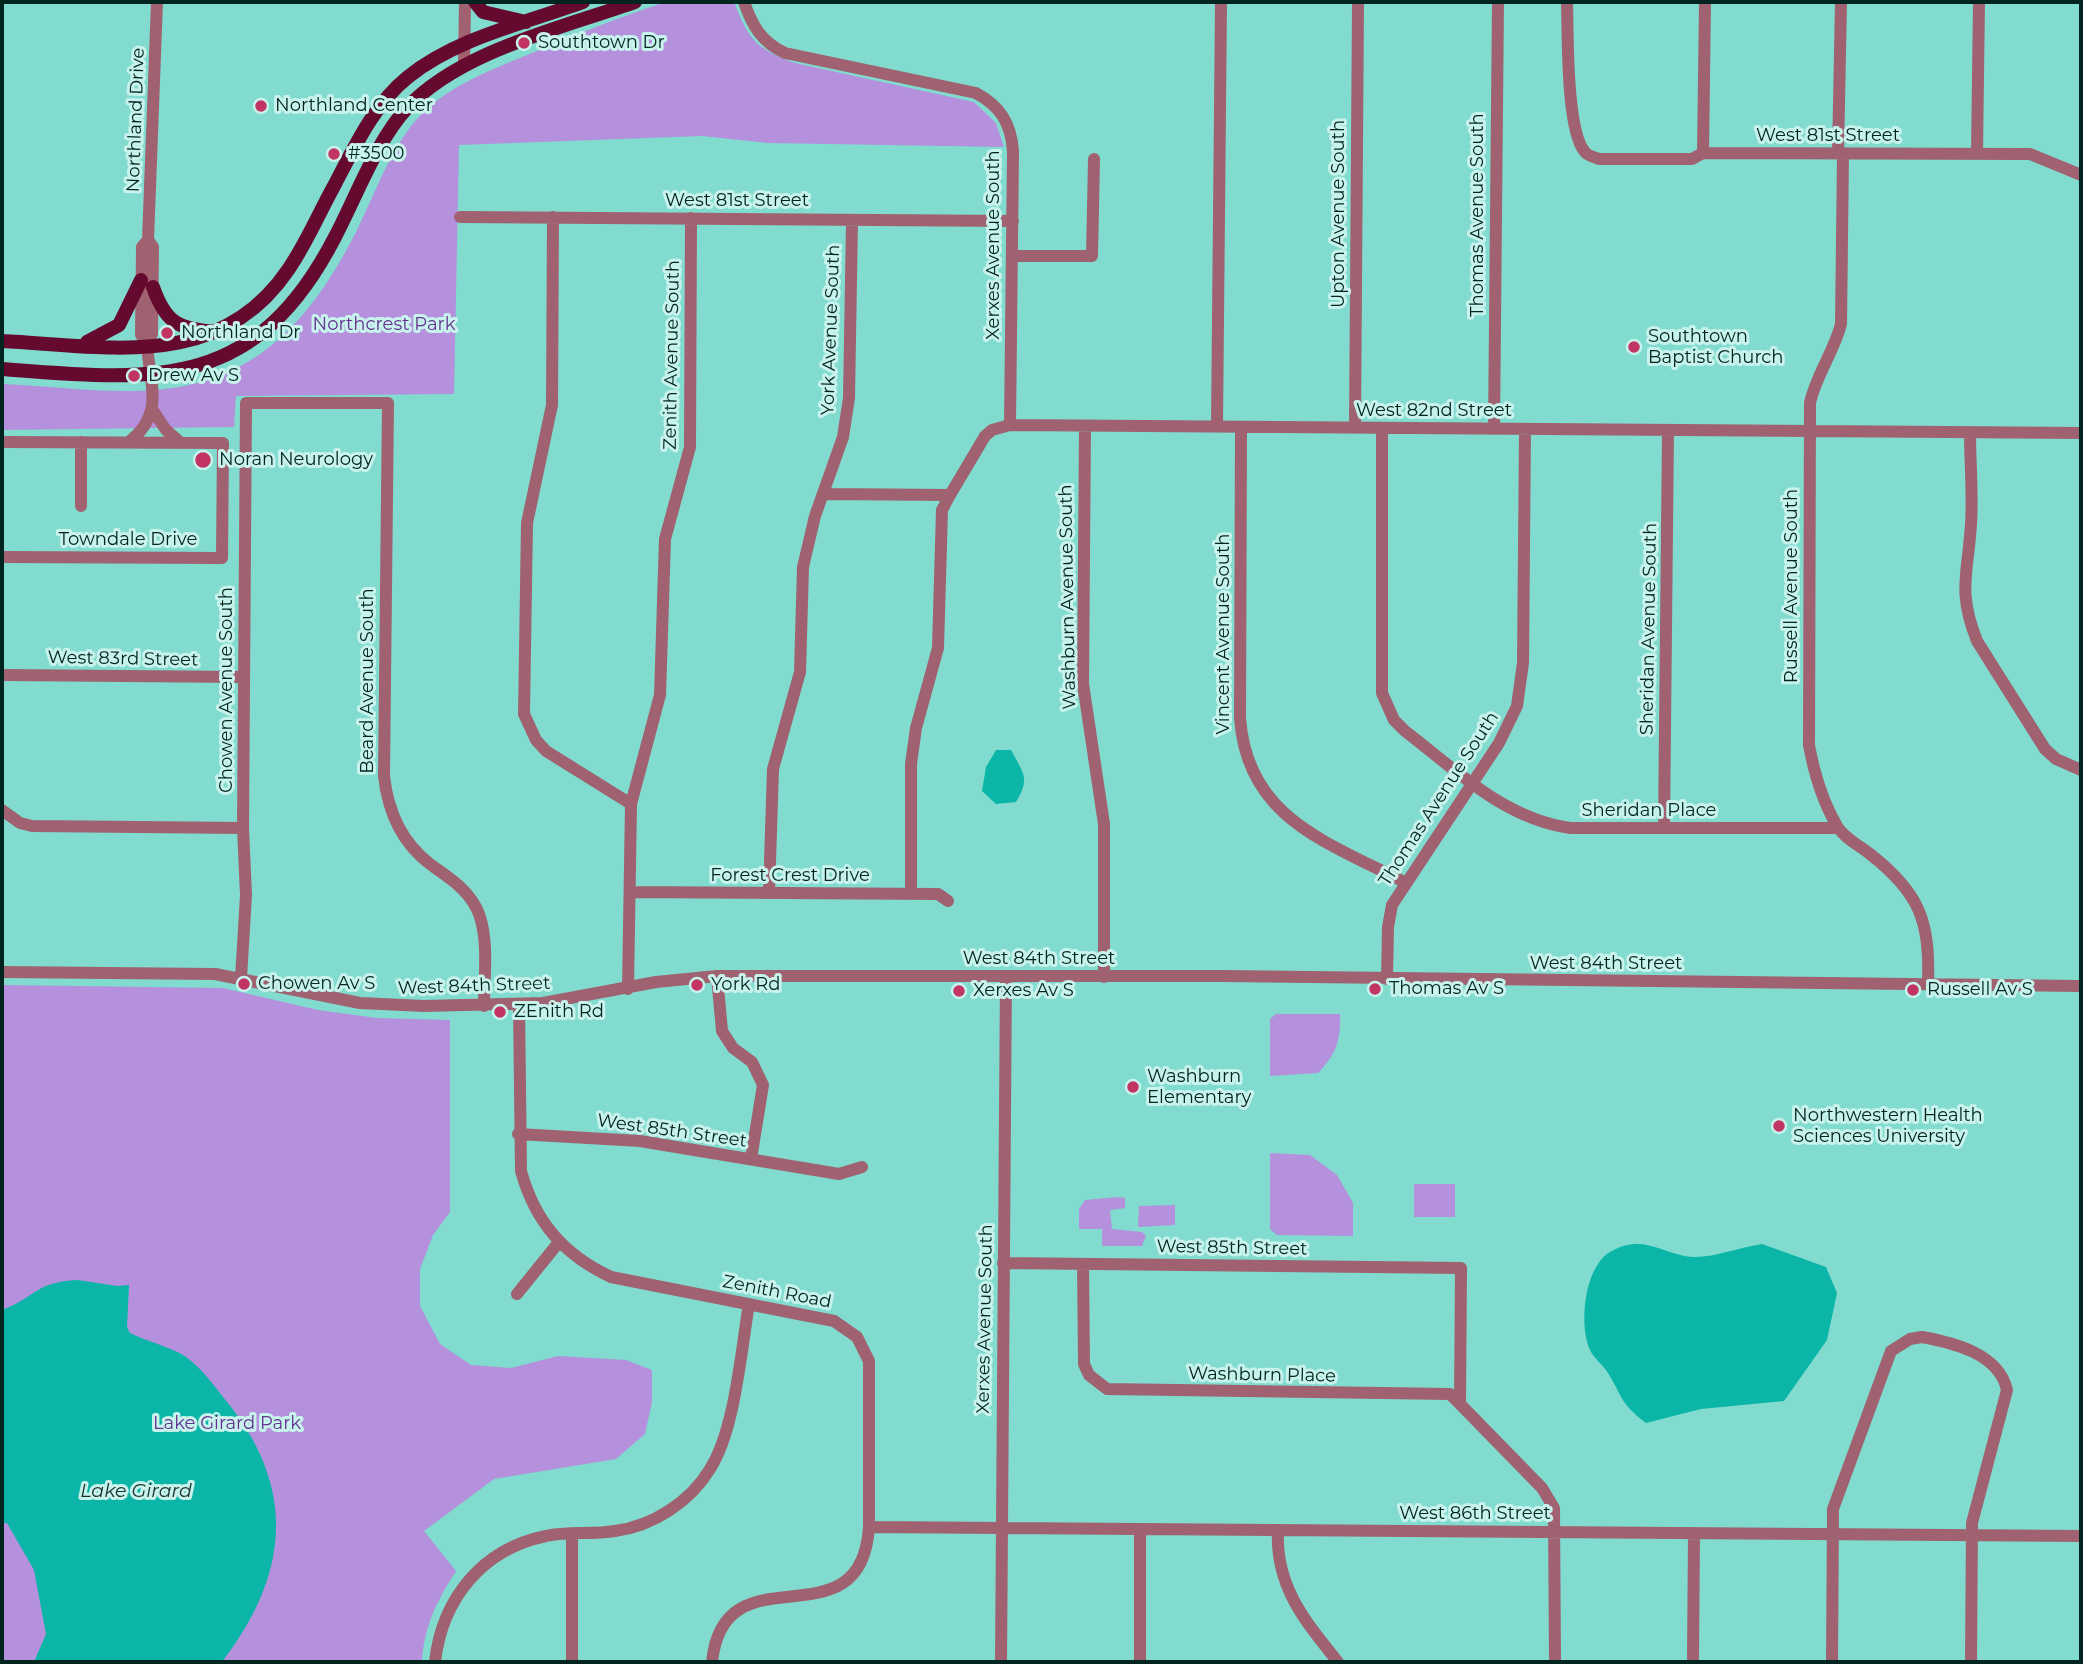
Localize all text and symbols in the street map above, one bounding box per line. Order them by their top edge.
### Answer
place label: Southtown Dr [538,32,665,54]
marker: Southtown Dr [516,35,532,51]
street label: Northland Drive [123,47,149,193]
place label: Northland Center [275,95,433,117]
marker: Northland Center [253,98,269,114]
street label: Thomas Avenue South [1467,113,1489,317]
street label: Upton Avenue South [1328,120,1350,308]
street label: West 81st Street [1756,125,1900,147]
place label: #3500 [348,143,405,165]
marker: #3500 [326,146,342,162]
street label: Xerxes Avenue South [983,150,1005,340]
street label: West 81st Street [665,190,809,212]
street label: York Avenue South [817,244,845,416]
street label: Zenith Avenue South [660,260,684,450]
park label: Northcrest Park [313,314,455,336]
place label: Northland Dr [181,322,301,344]
marker: Northland Dr [159,325,175,341]
place label: Southtown Baptist Church [1648,326,1784,368]
marker: Southtown Baptist Church [1626,339,1642,355]
place label: Drew Av S [148,365,239,387]
marker: Drew Av S [126,368,142,384]
street label: West 82nd Street [1356,400,1512,422]
place label: Noran Neurology [219,449,373,471]
marker: Noran Neurology [193,450,213,470]
street label: Washburn Avenue South [1055,484,1081,710]
street label: Russell Avenue South [1781,489,1803,683]
street label: Sheridan Avenue South [1636,523,1662,735]
street label: Towndale Drive [59,529,197,551]
street label: Vincent Avenue South [1213,534,1235,734]
street label: Chowen Avenue South [216,587,238,793]
street label: Beard Avenue South [357,588,379,774]
street label: West 83rd Street [47,647,199,671]
street label: Thomas Avenue South [1375,708,1503,890]
street label: Sheridan Place [1582,800,1716,822]
street label: Forest Crest Drive [710,865,870,887]
street label: West 84th Street [963,948,1115,970]
street label: West 84th Street [1530,953,1682,975]
place label: Chowen Av S [258,973,375,995]
street label: West 84th Street [397,973,551,999]
place label: York Rd [711,974,780,996]
marker: Chowen Av S [236,976,252,992]
marker: York Rd [689,977,705,993]
place label: Thomas Av S [1389,978,1504,1000]
place label: Russell Av S [1927,979,2033,1001]
place label: Xerxes Av S [973,980,1074,1002]
marker: Thomas Av S [1367,981,1383,997]
marker: Russell Av S [1905,982,1921,998]
marker: Xerxes Av S [951,983,967,999]
place label: ZEnith Rd [514,1001,604,1023]
marker: ZEnith Rd [492,1004,508,1020]
place label: Washburn Elementary [1147,1066,1251,1108]
marker: Washburn Elementary [1125,1079,1141,1095]
place label: Northwestern Health Sciences University [1793,1105,1983,1148]
street label: West 85th Street [596,1110,748,1152]
marker: Northwestern Health Sciences University [1771,1118,1787,1134]
street label: Xerxes Avenue South [973,1224,997,1414]
street label: West 85th Street [1156,1236,1308,1260]
street label: Zenith Road [721,1271,833,1313]
street label: Washburn Place [1188,1363,1336,1387]
park label: Lake Girard Park [153,1413,301,1435]
water label: Lake Girard [80,1480,192,1502]
street label: West 86th Street [1399,1503,1551,1525]

